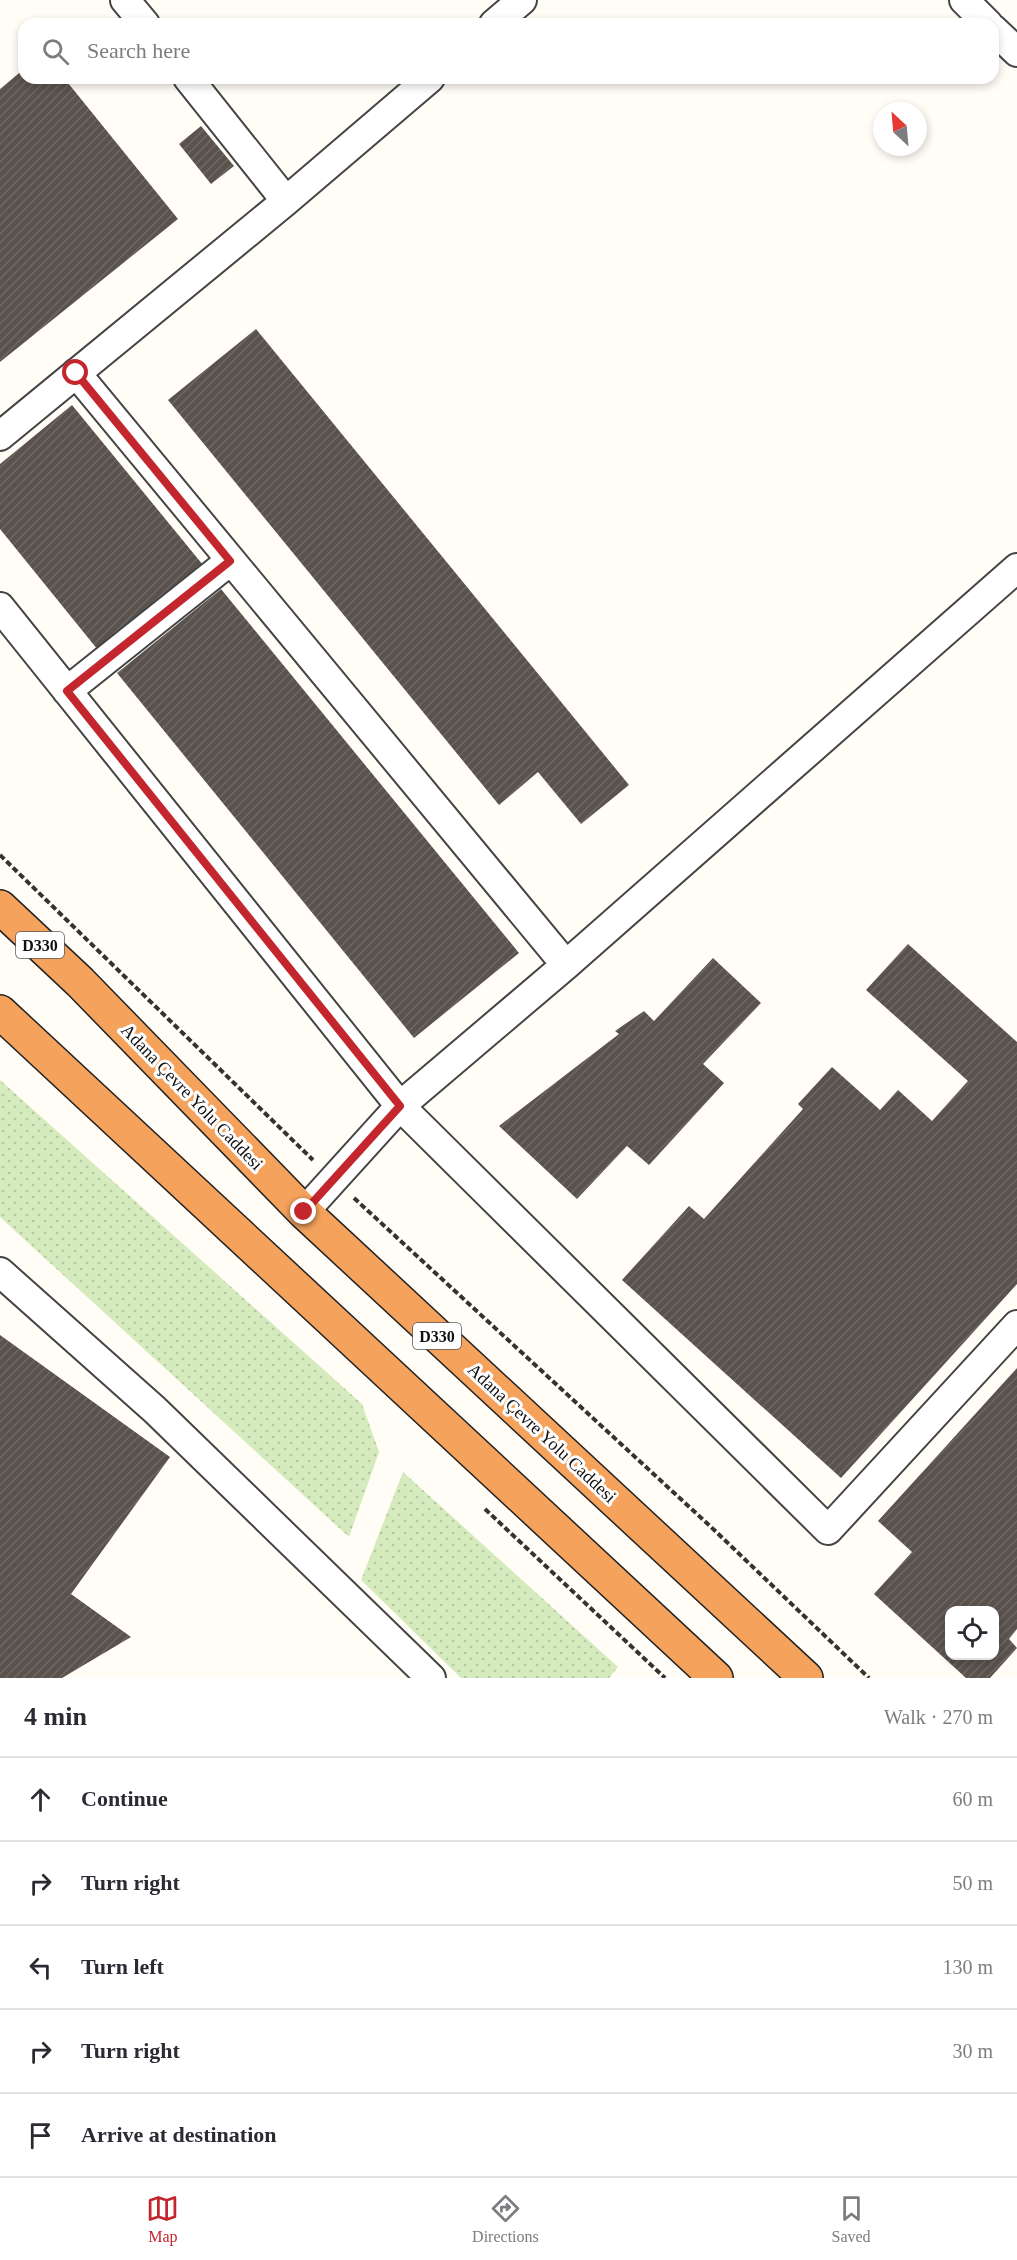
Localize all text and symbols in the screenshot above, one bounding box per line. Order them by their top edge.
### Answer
search box [18,18,999,84]
icon: search [39,35,72,68]
text: Search here [87,38,190,63]
north arrow [873,102,927,156]
route start [62,359,88,385]
road number: D330 [16,932,64,958]
street label: Adana Çevre Yolu Caddesi [117,1020,267,1174]
route end [290,1198,316,1224]
road number: D330 [413,1323,461,1349]
street label: Adana Çevre Yolu Caddesi [464,1359,620,1507]
map controls [945,1606,999,1660]
button: locate [945,1606,999,1660]
text: 4 min [24,1702,87,1731]
text: Walk · 270 m [884,1706,993,1728]
icon: ahead [24,1783,57,1816]
text: Continue [81,1786,168,1811]
text: 60 m [952,1788,993,1810]
icon: right [24,1867,57,1900]
text: Turn right [81,1870,180,1895]
text: 50 m [952,1872,993,1894]
icon: left [24,1951,57,1984]
text: Turn left [81,1954,164,1979]
text: 130 m [942,1956,993,1978]
icon: right [24,2035,57,2068]
text: Turn right [81,2038,180,2063]
text: 30 m [952,2040,993,2062]
icon: arrive [24,2119,57,2152]
text: Arrive at destination [81,2122,277,2147]
tab: Map [146,2192,179,2246]
tab: Directions [472,2192,539,2246]
tab: Saved [831,2192,871,2246]

